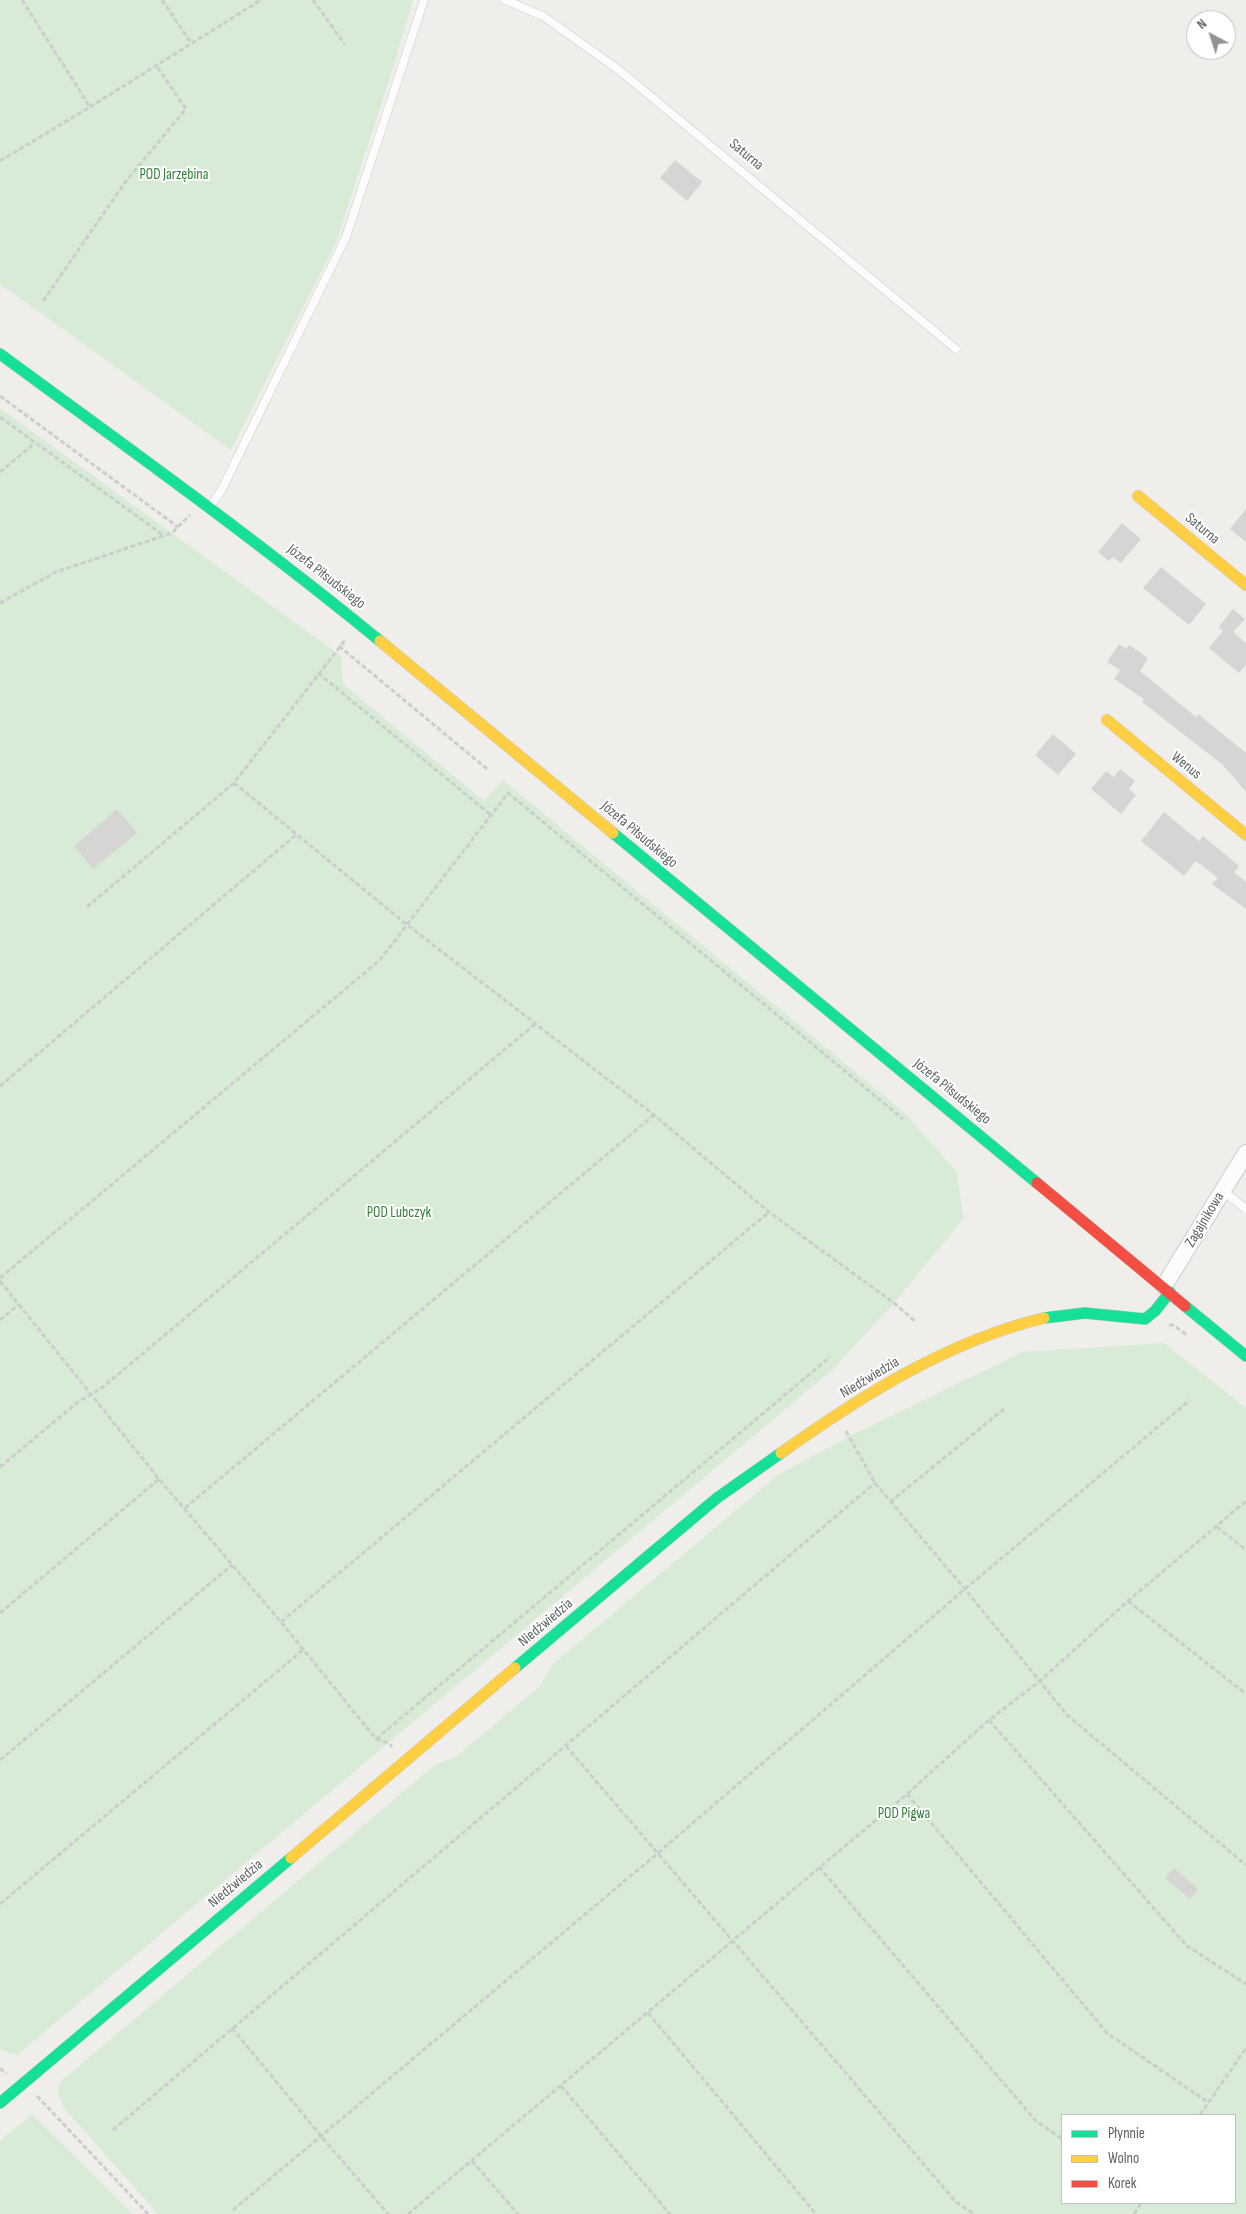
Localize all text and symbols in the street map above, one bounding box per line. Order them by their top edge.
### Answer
north arrow [1186,10,1236,60]
text: N [1193,15,1210,33]
street label: Saturna [725,135,767,175]
park label: POD Jarzębina [139,166,209,184]
street label: Saturna [1181,509,1223,549]
street label: Józefa Piłsudskiego [283,541,369,613]
street label: Wenus [1167,748,1205,784]
street label: Józefa Piłsudskiego [597,798,681,872]
street label: Józefa Piłsudskiego [910,1055,994,1129]
street label: Zagajnikowa [1182,1189,1228,1251]
park label: POD Lubczyk [367,1204,431,1222]
street label: Niedźwiedzia [837,1353,903,1403]
street label: Niedźwiedzia [515,1595,577,1651]
park label: POD Pigwa [878,1805,930,1823]
street label: Niedźwiedzia [205,1856,267,1912]
legend [1061,2114,1236,2204]
text: Płynnie [1108,2124,1145,2143]
text: Wolno [1108,2149,1139,2168]
text: Korek [1108,2174,1137,2193]

